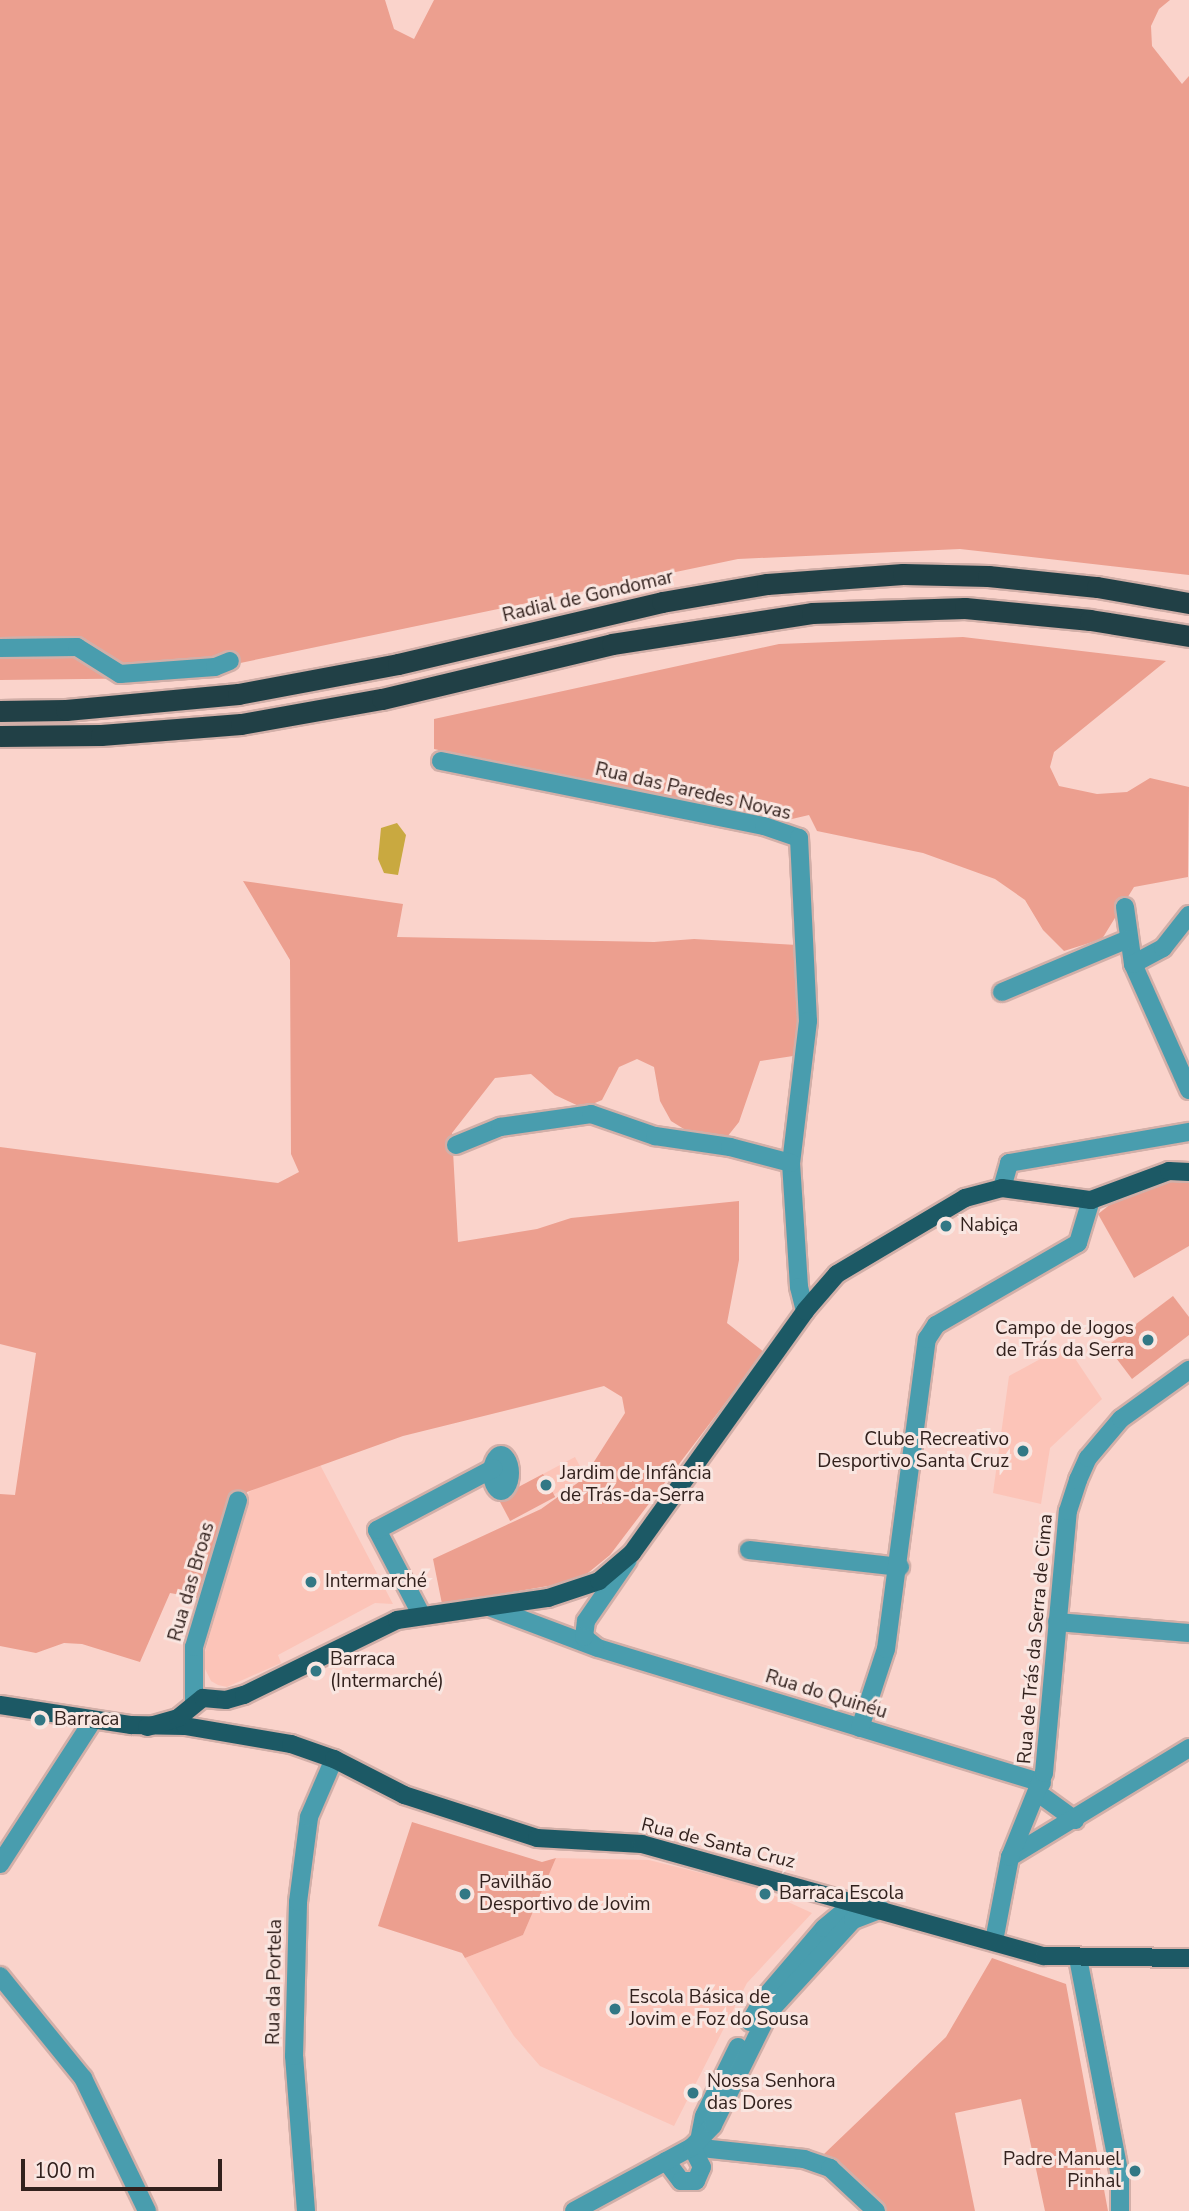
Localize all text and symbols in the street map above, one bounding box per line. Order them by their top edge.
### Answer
street label: Radial de Gondomar [500,566,676,628]
street label: Rua das Paredes Novas [593,758,793,826]
place label: Nabiça [960,1215,1018,1237]
marker: Nabiça [938,1218,954,1234]
place label: Campo de Jogos de Trás da Serra [995,1318,1134,1362]
marker: Campo de Jogos de Trás da Serra [1140,1332,1156,1348]
place label: Clube Recreativo Desportivo Santa Cruz [817,1429,1009,1473]
marker: Clube Recreativo Desportivo Santa Cruz [1015,1443,1031,1459]
place label: Jardim de Infância de Trás-da-Serra [560,1463,712,1507]
marker: Jardim de Infância de Trás-da-Serra [538,1477,554,1493]
street label: Rua de Trás da Serra de Cima [1014,1513,1058,1765]
street label: Rua das Broas [164,1520,220,1644]
place label: Intermarché [325,1571,427,1593]
marker: Intermarché [303,1574,319,1590]
place label: Barraca (Intermarché) [330,1649,444,1693]
marker: Barraca (Intermarché) [308,1663,324,1679]
street label: Rua do Quinéu [762,1666,890,1724]
place label: Barraca [54,1709,119,1731]
marker: Barraca [32,1712,48,1728]
street label: Rua de Santa Cruz [639,1814,797,1874]
place label: Pavilhão Desportivo de Jovim [479,1872,651,1916]
place label: Barraca Escola [779,1883,904,1905]
marker: Pavilhão Desportivo de Jovim [457,1886,473,1902]
marker: Barraca Escola [757,1886,773,1902]
street label: Rua da Portela [263,1919,287,2045]
place label: Escola Básica de Jovim e Foz do Sousa [629,1987,809,2031]
marker: Escola Básica de Jovim e Foz do Sousa [607,2001,623,2017]
place label: Nossa Senhora das Dores [707,2071,836,2115]
marker: Nossa Senhora das Dores [685,2085,701,2101]
scale bar [24,2144,226,2188]
place label: Padre Manuel Pinhal [1003,2149,1121,2193]
text: 100 m [34,2157,95,2185]
marker: Padre Manuel Pinhal [1127,2163,1143,2179]

